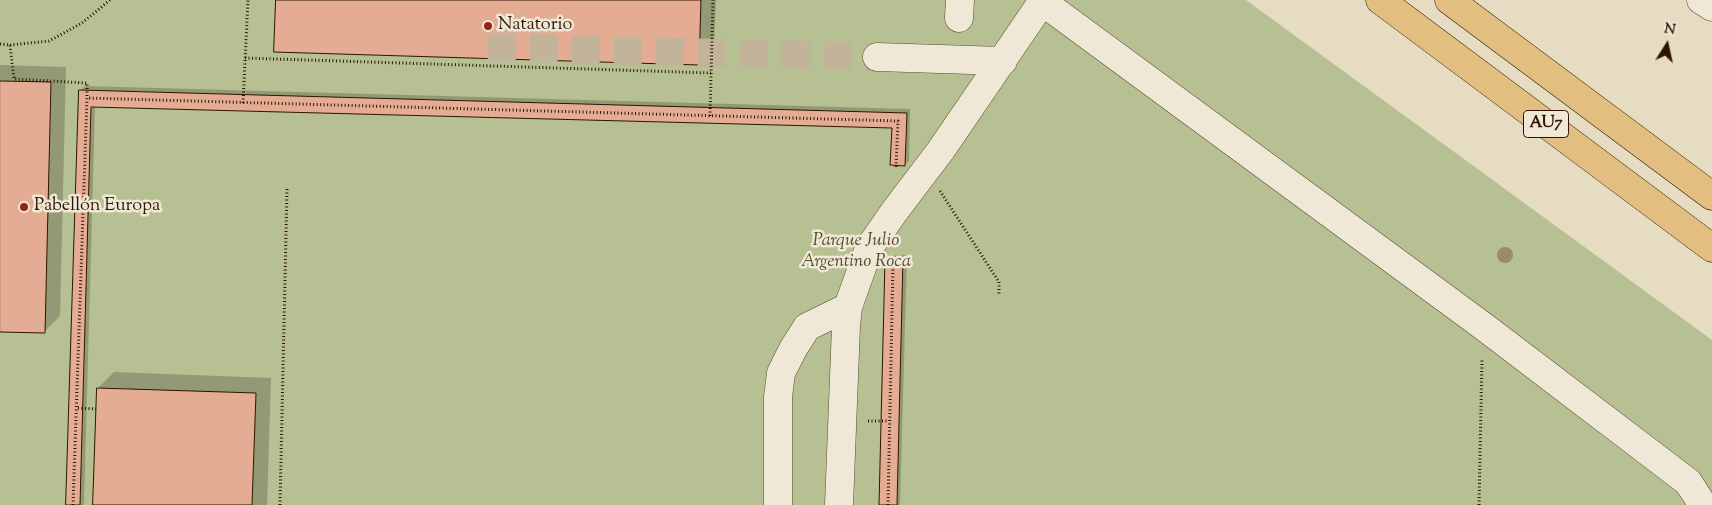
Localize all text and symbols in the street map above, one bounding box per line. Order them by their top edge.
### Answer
place label: Natatorio [498,15,572,37]
text: N [1662,19,1677,41]
marker: Natatorio [482,20,494,32]
north arrow [1642,20,1692,70]
road number: AU7 [1524,110,1568,138]
place label: Pabellón Europa [34,196,160,218]
marker: Pabellón Europa [18,201,30,213]
park label: Parque Julio Argentino Roca [801,231,911,274]

